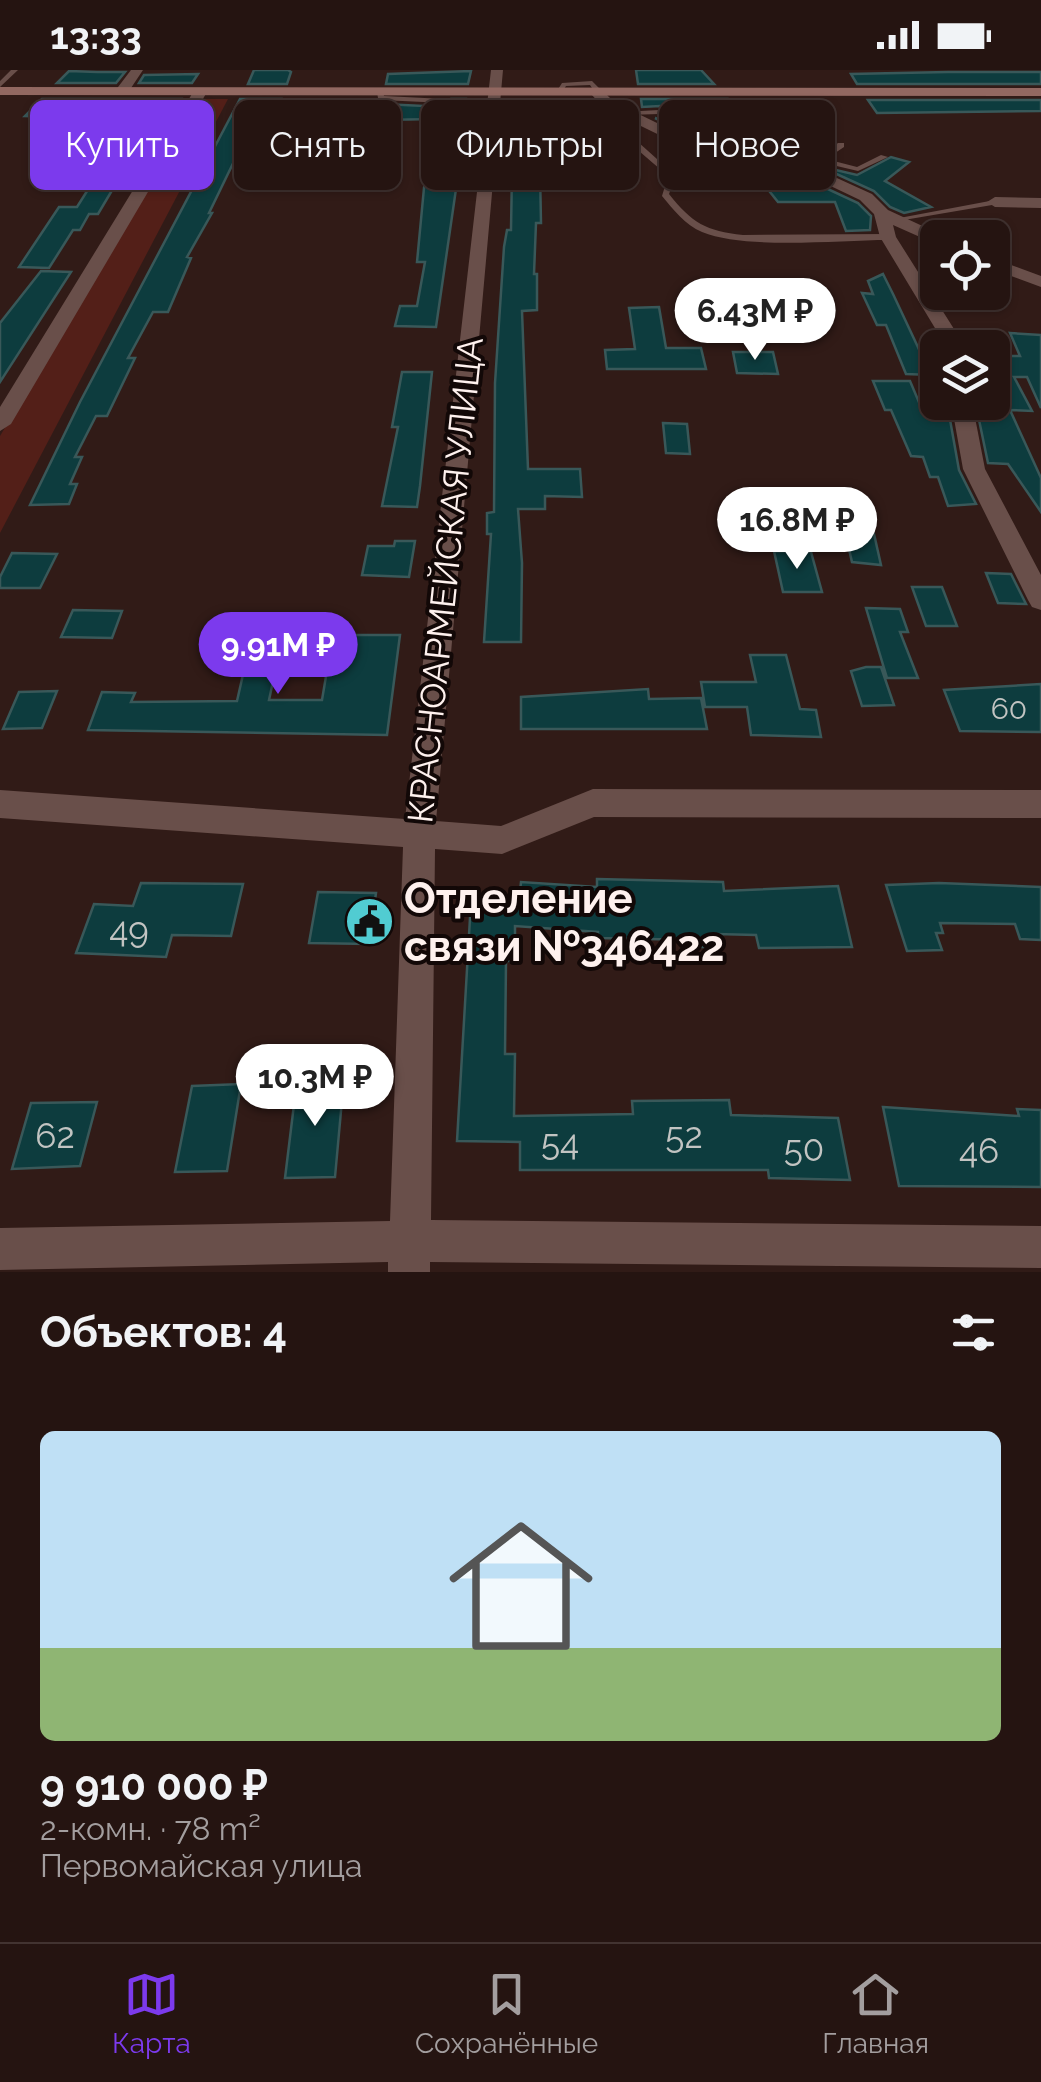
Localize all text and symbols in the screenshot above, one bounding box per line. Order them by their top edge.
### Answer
text: 13:33 [50,13,142,58]
chip: Купить [30,100,214,190]
chip: Снять [234,100,401,190]
chip: Фильтры [421,100,639,190]
chip: Новое [659,100,835,190]
map controls [920,220,1010,420]
button: locate [920,220,1010,310]
pin: 6.43M ₽ [663,278,847,363]
text: 6.43M ₽ [697,292,813,329]
button: layers [920,330,1010,420]
street label: КРАСНОАРМЕЙСКАЯ УЛИЦА [399,335,491,825]
pin: 16.8M ₽ [705,487,889,572]
text: 16.8M ₽ [739,501,855,538]
pin: 9.91M ₽ [186,612,370,697]
text: 9.91M ₽ [221,626,335,663]
house number: 60 [991,691,1027,726]
place label: Отделение связи №346422 [404,874,724,971]
public building icon: Отделение связи №346422 [343,896,395,948]
house number: 49 [109,909,149,950]
pin: 10.3M ₽ [223,1044,407,1129]
text: 10.3M ₽ [258,1058,372,1095]
house number: 62 [35,1115,75,1156]
house number: 52 [665,1115,703,1156]
house number: 54 [541,1122,579,1163]
house number: 50 [784,1128,824,1169]
house number: 46 [959,1130,999,1171]
icon: filters [946,1305,1001,1360]
text: Объектов: 4 [40,1308,287,1357]
icon: home [431,1496,611,1676]
text: 9 910 000 ₽ [40,1761,268,1810]
text: 2-комн. · 78 m² [40,1810,261,1847]
text: Первомайская улица [40,1847,362,1884]
tab: Карта [112,1967,191,2060]
tab: Сохранённые [415,1967,598,2060]
tab: Главная [822,1967,929,2060]

